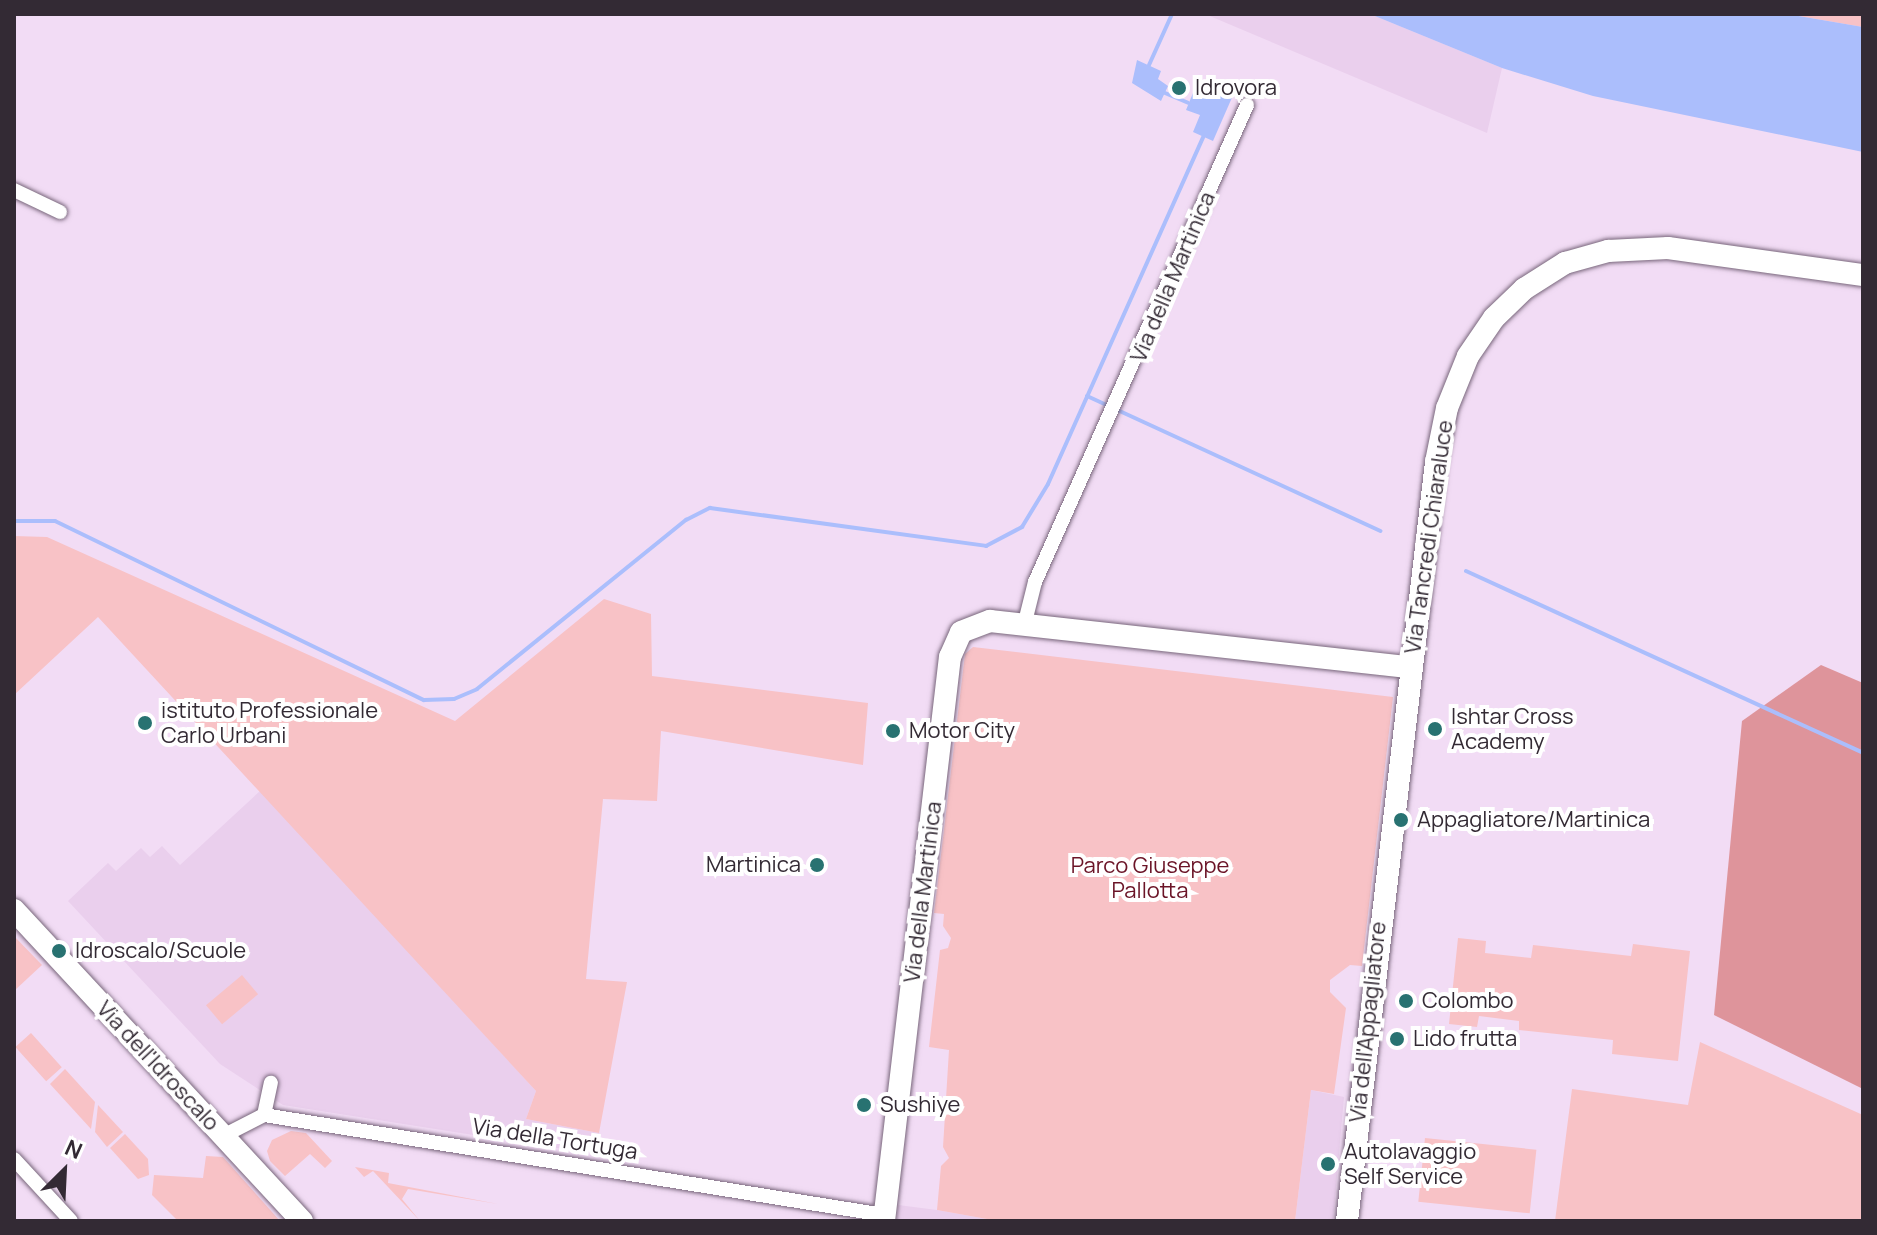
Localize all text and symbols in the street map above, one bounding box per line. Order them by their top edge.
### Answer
place label: Idrovora [1195,75,1277,101]
marker: Idrovora [1170,79,1188,97]
street label: Via della Martinica [1125,188,1221,366]
street label: Via Tancredi Chiaraluce [1400,419,1458,655]
place label: istituto Professionale Carlo Urbani [161,697,378,748]
place label: Ishtar Cross Academy [1451,703,1574,754]
marker: istituto Professionale Carlo Urbani [136,714,154,732]
place label: Motor City [909,718,1015,744]
marker: Ishtar Cross Academy [1426,720,1444,738]
marker: Motor City [884,722,902,740]
street label: Via della Martinica [899,800,947,984]
place label: Appagliatore/Martinica [1417,807,1650,833]
marker: Appagliatore/Martinica [1392,811,1410,829]
place label: Martinica [706,852,801,878]
park label: Parco Giuseppe Pallotta [1071,852,1229,904]
marker: Martinica [808,856,826,874]
street label: Via dell'Appagliatore [1344,920,1392,1124]
place label: Idroscalo/Scuole [75,938,246,964]
marker: Idroscalo/Scuole [50,942,68,960]
place label: Colombo [1422,988,1514,1014]
marker: Colombo [1397,992,1415,1010]
street label: Via dell'Idroscalo [91,996,225,1136]
place label: Lido frutta [1413,1026,1517,1052]
marker: Lido frutta [1388,1030,1406,1048]
place label: Sushiye [880,1092,960,1118]
marker: Sushiye [855,1096,873,1114]
street label: Via della Tortuga [471,1113,639,1165]
north arrow [24,1131,104,1211]
text: N [60,1132,87,1166]
place label: Autolavaggio Self Service [1344,1138,1476,1190]
marker: Autolavaggio Self Service [1319,1155,1337,1173]

